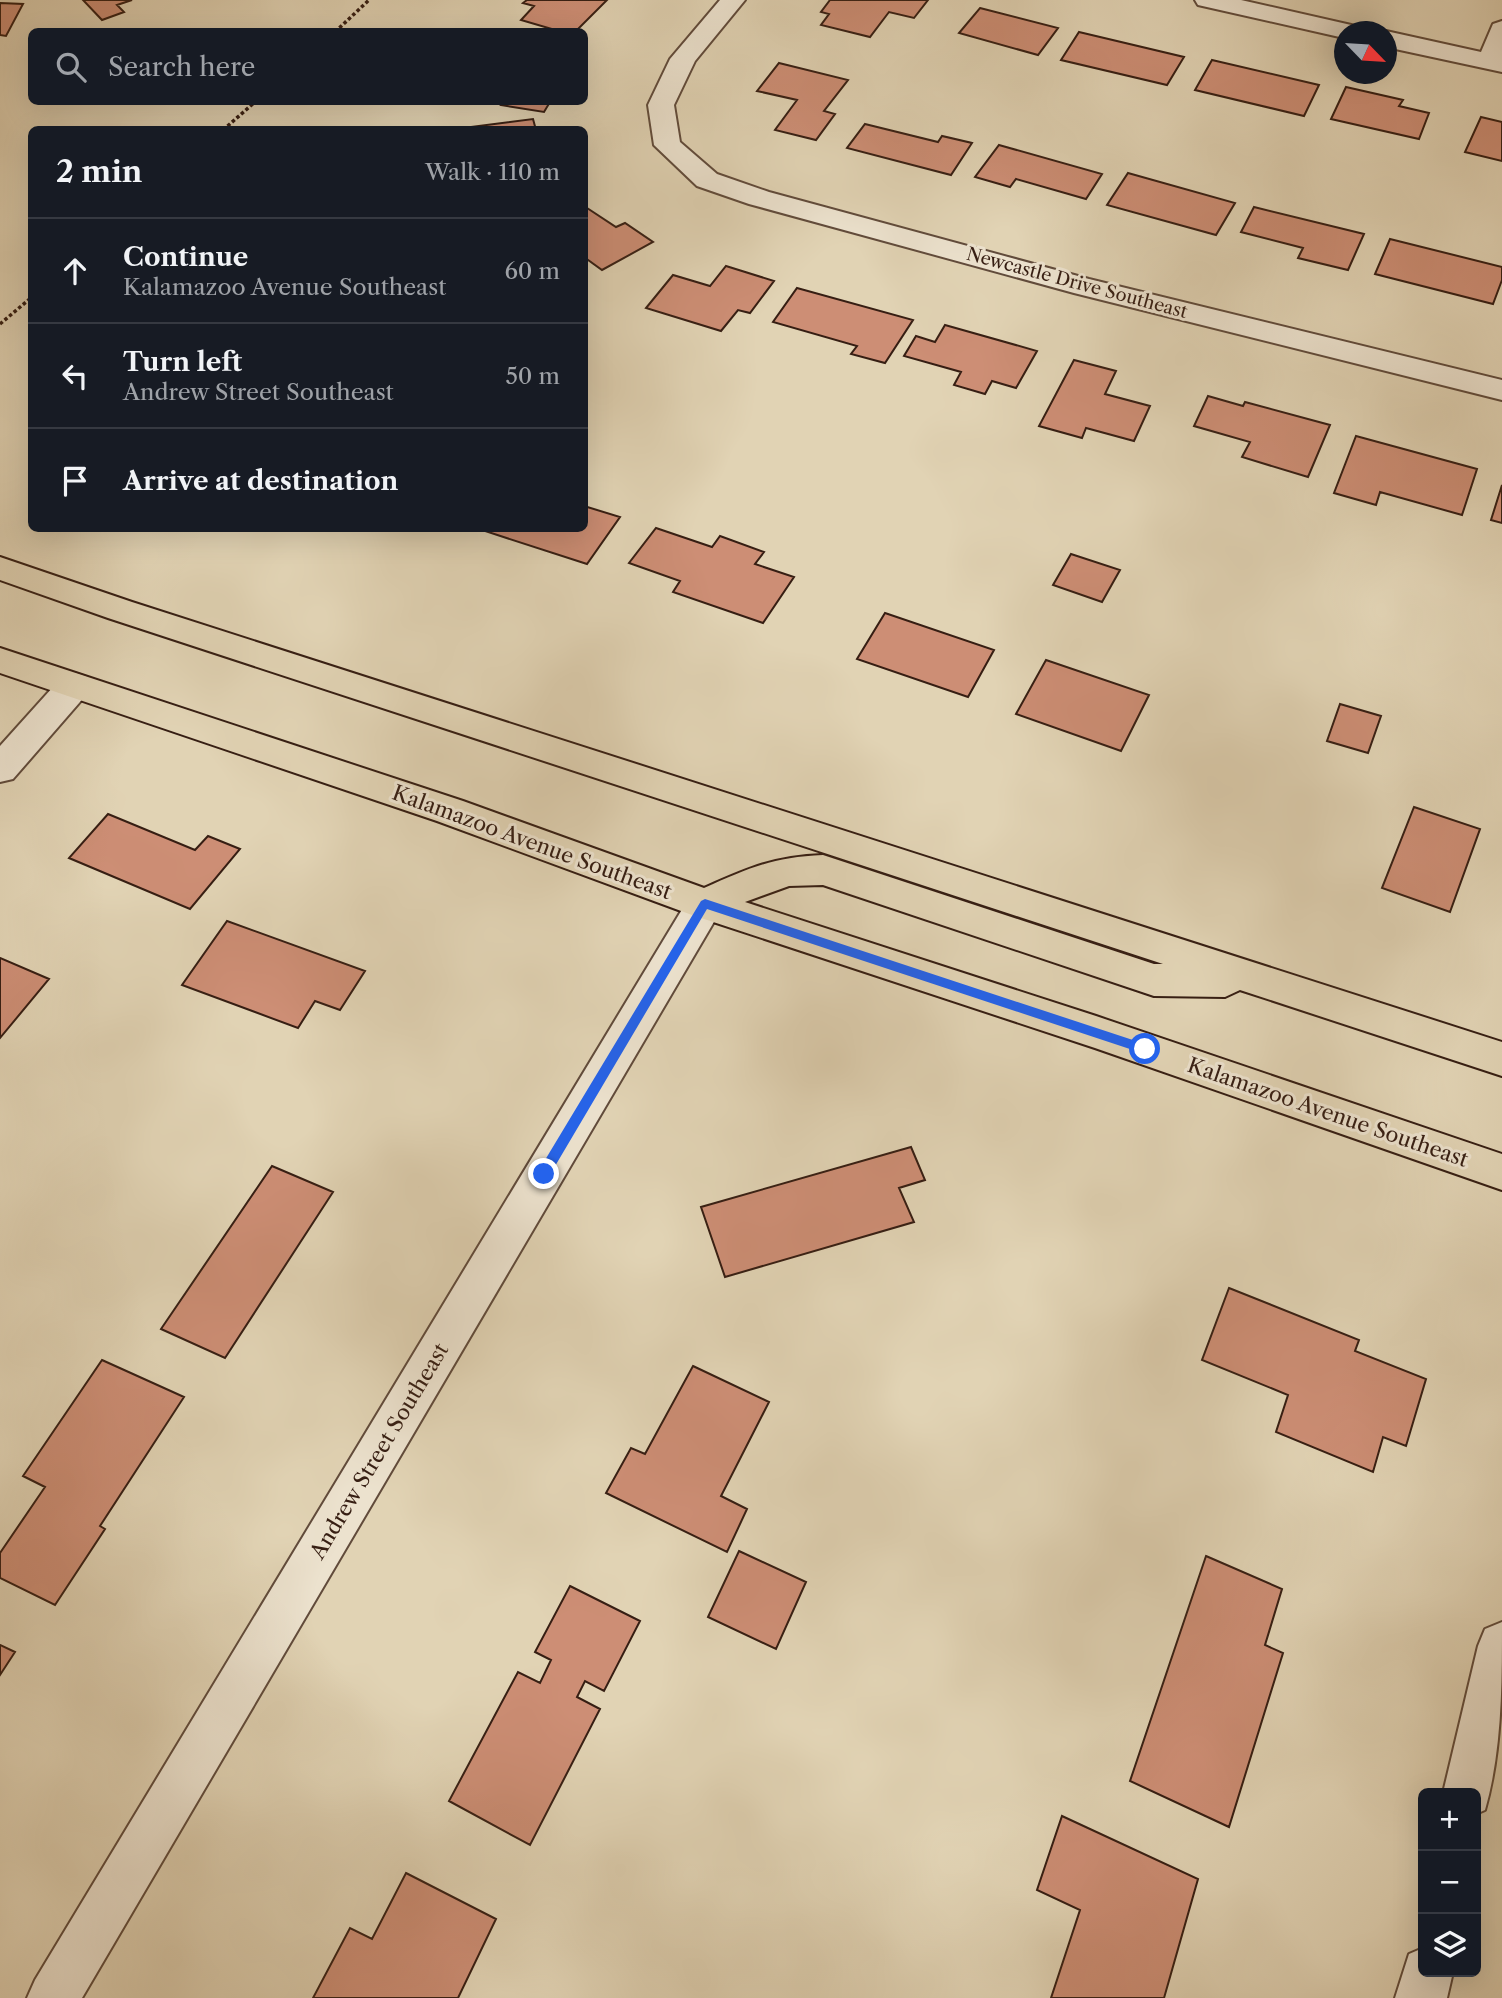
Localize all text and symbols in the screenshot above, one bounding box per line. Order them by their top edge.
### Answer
north arrow [1334,21,1397,84]
search box [28,28,588,105]
icon: search [52,48,90,86]
text: Search here [108,51,255,83]
text: 2 min [56,153,142,190]
text: Walk · 110 m [425,158,560,186]
text: Continue [123,241,248,273]
street label: Newcastle Drive Southeast [964,243,1190,323]
icon: ahead [56,252,94,290]
text: 60 m [504,257,560,285]
text: Kalamazoo Avenue Southeast [123,273,446,301]
text: Turn left [123,346,242,378]
icon: left [56,357,94,395]
text: 50 m [505,362,560,390]
text: Andrew Street Southeast [123,378,394,406]
icon: arrive [56,462,94,500]
text: Arrive at destination [123,465,398,497]
street label: Kalamazoo Avenue Southeast [389,780,675,904]
route start [1129,1033,1160,1064]
street label: Kalamazoo Avenue Southeast [1184,1052,1472,1172]
route end [528,1158,559,1189]
street label: Andrew Street Southeast [304,1338,454,1564]
map controls [1418,1788,1481,1977]
button: + [1418,1788,1481,1851]
button: − [1418,1851,1481,1914]
button: layers [1418,1914,1481,1977]

